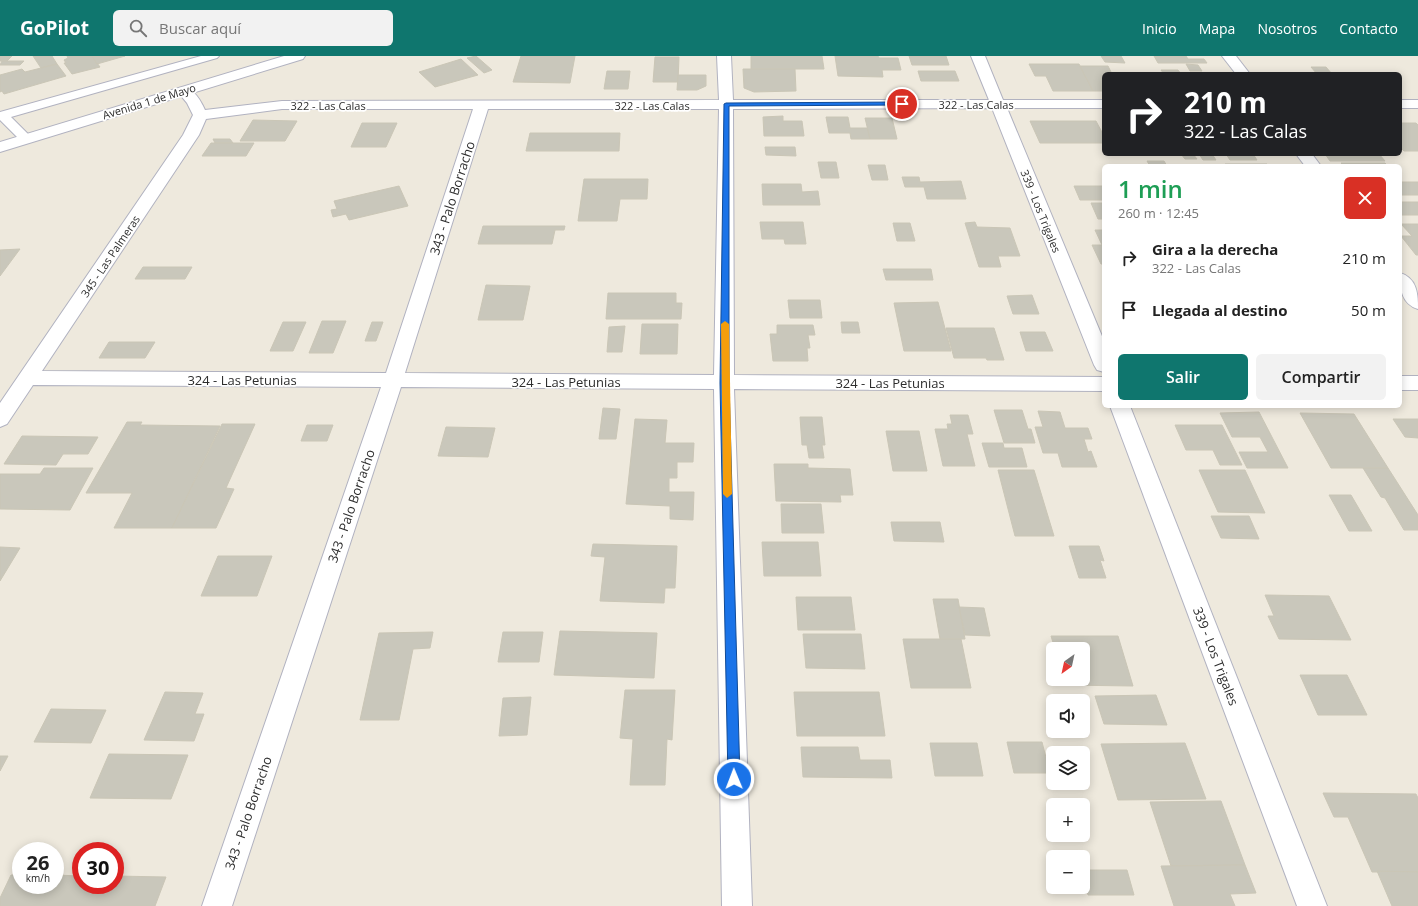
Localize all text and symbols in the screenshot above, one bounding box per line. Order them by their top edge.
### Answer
search box [113,10,393,46]
text: GoPilot [20,15,89,41]
icon: search [127,17,149,39]
text: Buscar aquí [159,18,241,38]
text: Inicio [1142,19,1177,38]
text: Mapa [1199,19,1235,38]
text: Nosotros [1257,19,1317,38]
text: Contacto [1339,19,1398,38]
street label: Avenida 1 de Mayo [100,80,198,122]
text: 210 m [1184,83,1267,121]
pin [885,87,919,121]
icon: right [1118,88,1170,140]
icon: arrive [891,93,913,115]
street label: 322 - Las Calas [938,97,1014,112]
street label: 322 - Las Calas [290,98,366,113]
street label: 322 - Las Calas [614,98,690,113]
text: 322 - Las Calas [1184,119,1307,143]
street label: 343 - Palo Borracho [425,139,479,257]
street label: 339 - Los Trigales [1018,167,1064,255]
text: 1 min [1118,172,1183,205]
button: close [1344,177,1386,219]
text: 260 m · 12:45 [1118,204,1199,222]
street label: 345 - Las Palmeras [77,212,143,300]
text: Gira a la derecha [1152,239,1278,259]
icon: right [1118,247,1140,269]
text: 210 m [1342,248,1386,268]
text: 322 - Las Calas [1152,259,1241,277]
icon: arrive [1118,299,1140,321]
text: Llegada al destino [1152,300,1287,320]
text: 50 m [1351,300,1386,320]
button: Salir [1118,354,1248,400]
button: Compartir [1256,354,1386,400]
street label: 324 - Las Petunias [187,371,297,389]
street label: 324 - Las Petunias [511,373,621,391]
street label: 324 - Las Petunias [835,374,945,392]
street label: 343 - Palo Borracho [323,447,379,565]
street label: 339 - Los Trigales [1189,604,1243,708]
north arrow [1046,642,1090,686]
map controls [1046,642,1090,894]
button: sound [1046,694,1090,738]
button: layers [1046,746,1090,790]
street label: 343 - Palo Borracho [220,754,276,872]
position arrow [713,758,755,800]
button: + [1046,798,1090,842]
speed limit sign: 30 [72,842,124,894]
text: 26 [27,849,49,876]
button: − [1046,850,1090,894]
text: km/h [26,871,50,885]

